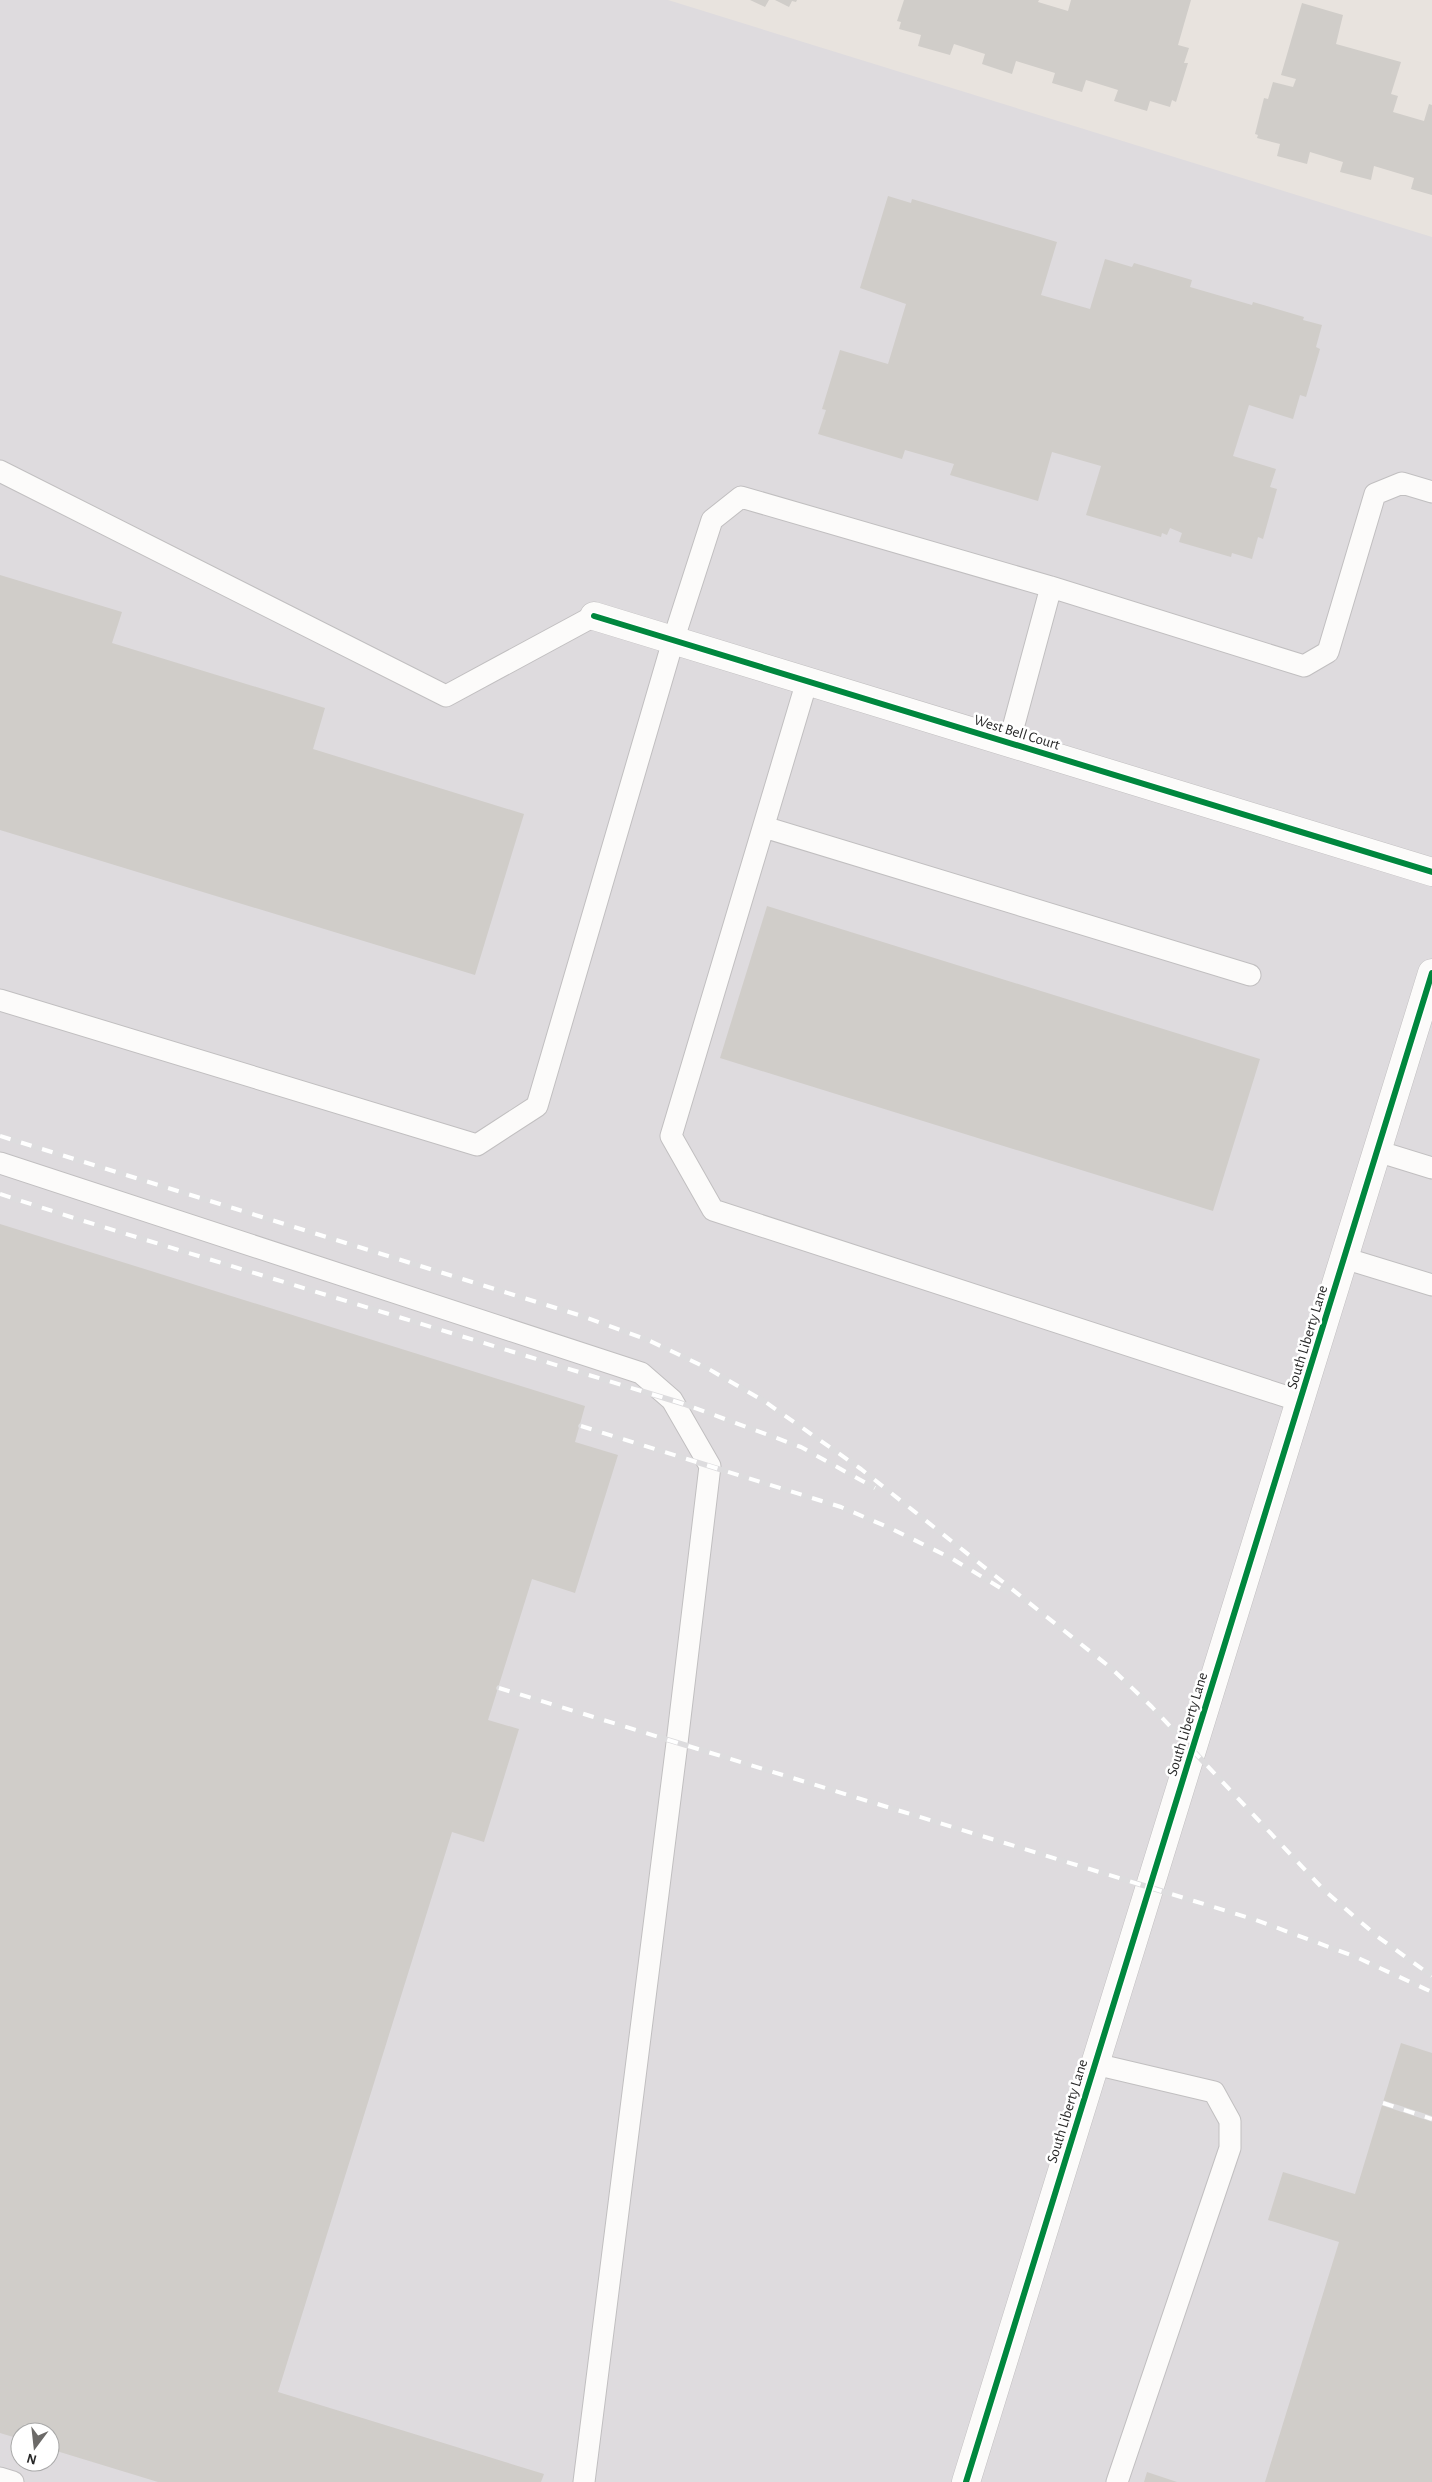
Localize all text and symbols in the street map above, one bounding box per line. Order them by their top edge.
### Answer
street label: West Bell Court [972,712,1062,753]
street label: South Liberty Lane [1285,1283,1330,1391]
street label: South Liberty Lane [1165,1670,1210,1778]
street label: South Liberty Lane [1045,2057,1090,2165]
north arrow [10,2422,60,2472]
text: N [25,2451,38,2467]

